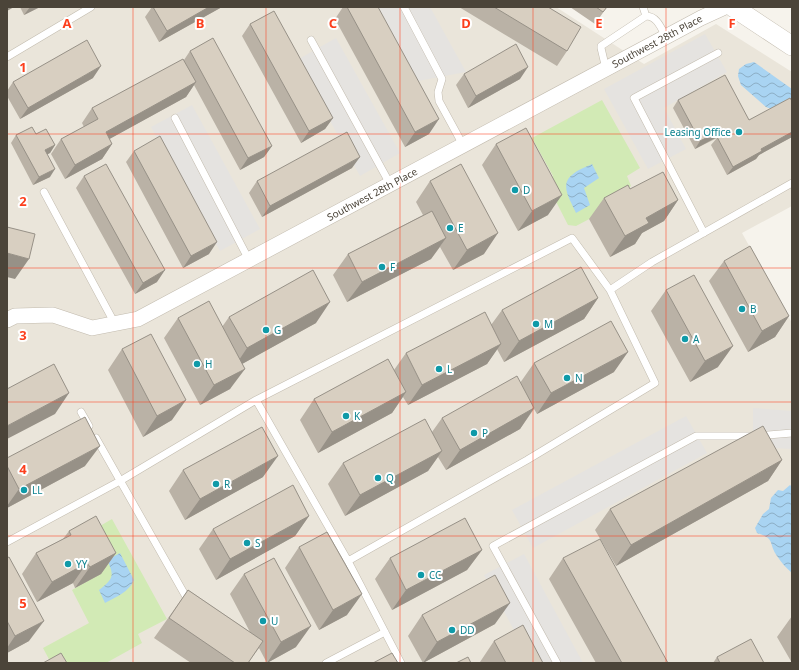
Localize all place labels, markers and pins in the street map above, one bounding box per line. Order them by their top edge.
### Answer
place label: Leasing Office [665,125,731,139]
marker: Leasing Office [734,127,744,137]
place label: D [523,183,530,197]
marker: D [510,185,520,195]
place label: E [458,221,464,235]
marker: E [445,223,455,233]
place label: F [390,260,395,274]
marker: F [377,262,387,272]
place label: B [750,302,757,316]
marker: B [737,304,747,314]
place label: M [544,317,553,331]
marker: M [531,319,541,329]
place label: G [274,323,281,337]
marker: G [261,325,271,335]
place label: A [693,332,700,346]
marker: A [680,334,690,344]
place label: H [205,357,212,371]
marker: H [192,359,202,369]
place label: L [447,362,452,376]
marker: L [434,364,444,374]
place label: N [575,371,583,385]
marker: N [562,373,572,383]
place label: K [354,409,361,423]
marker: K [341,411,351,421]
place label: P [482,426,488,440]
marker: P [469,428,479,438]
place label: Q [386,471,394,485]
marker: Q [373,473,383,483]
place label: R [224,477,231,491]
marker: R [211,479,221,489]
place label: LL [32,483,42,497]
marker: LL [19,485,29,495]
place label: S [255,536,261,550]
marker: S [242,538,252,548]
place label: YY [76,557,88,571]
marker: YY [63,559,73,569]
place label: CC [429,568,442,582]
marker: CC [416,570,426,580]
place label: U [271,614,278,628]
marker: U [258,616,268,626]
place label: DD [460,623,475,637]
marker: DD [447,625,457,635]

